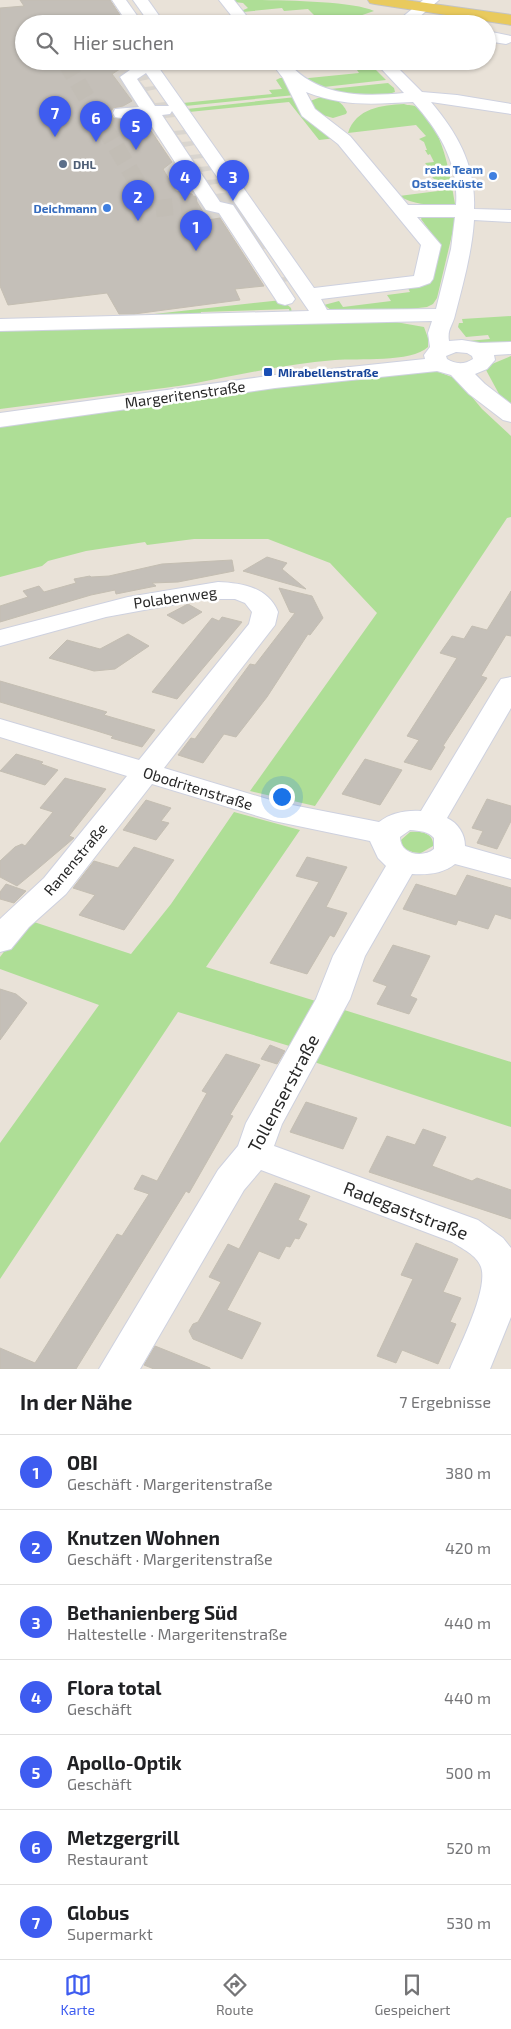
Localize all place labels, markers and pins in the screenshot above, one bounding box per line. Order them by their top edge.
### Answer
pin: 7 [39,96,71,137]
pin: 6 [80,101,112,142]
pin: 5 [120,109,152,150]
place label: DHL [73,157,96,171]
marker: DHL [57,158,69,170]
pin: 4 [169,160,201,201]
pin: 3 [217,160,249,201]
place label: reha Team Ostseeküste [412,162,483,190]
marker: reha Team Ostseeküste [487,170,499,182]
pin: 2 [122,180,154,221]
place label: Deichmann [34,201,97,215]
marker: Deichmann [101,202,113,214]
pin: 1 [180,210,212,251]
place label: Mirabellenstraße [278,365,379,379]
marker: Mirabellenstraße [262,366,274,378]

